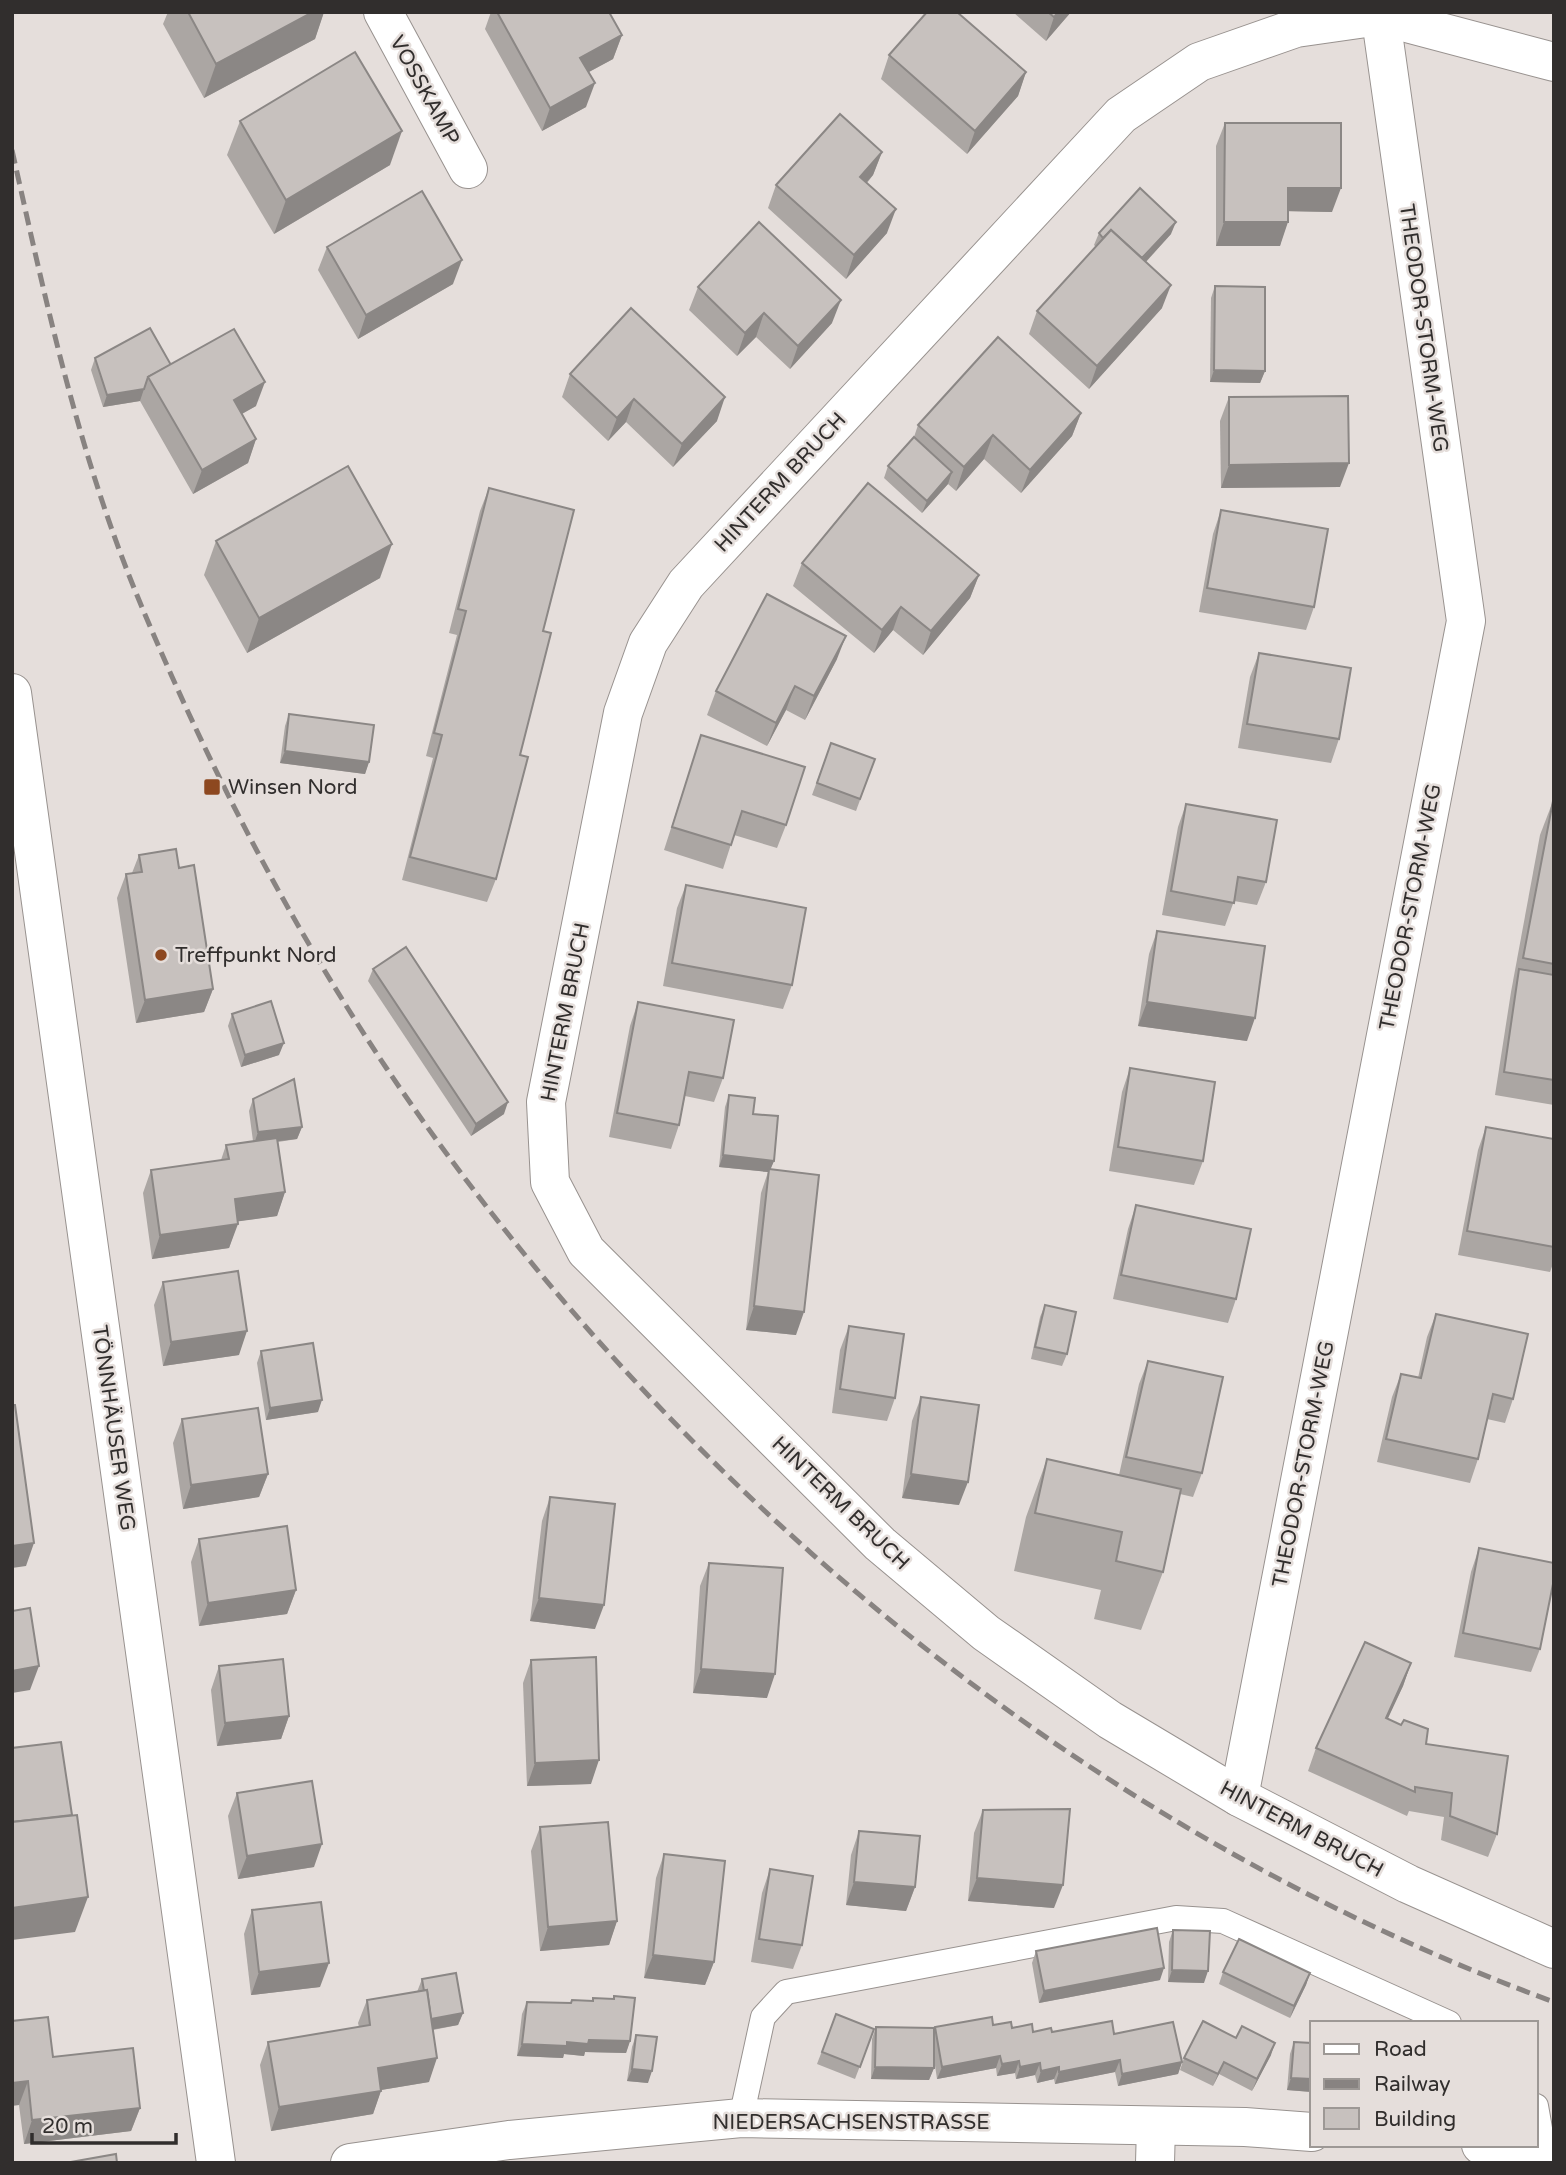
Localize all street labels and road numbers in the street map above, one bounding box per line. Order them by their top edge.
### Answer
street label: VOSSKAMP [384,31,465,149]
street label: THEODOR-STORM-WEG [1394,202,1453,454]
street label: HINTERM BRUCH [709,407,851,557]
street label: THEODOR-STORM-WEG [1374,782,1447,1032]
street label: HINTERM BRUCH [536,921,595,1104]
street label: TÖNNHÄUSER WEG [87,1324,140,1532]
street label: THEODOR-STORM-WEG [1267,1339,1340,1589]
street label: HINTERM BRUCH [767,1431,915,1575]
street label: HINTERM BRUCH [1216,1776,1388,1883]
street label: NIEDERSACHSENSTRASSE [712,2110,990,2135]

